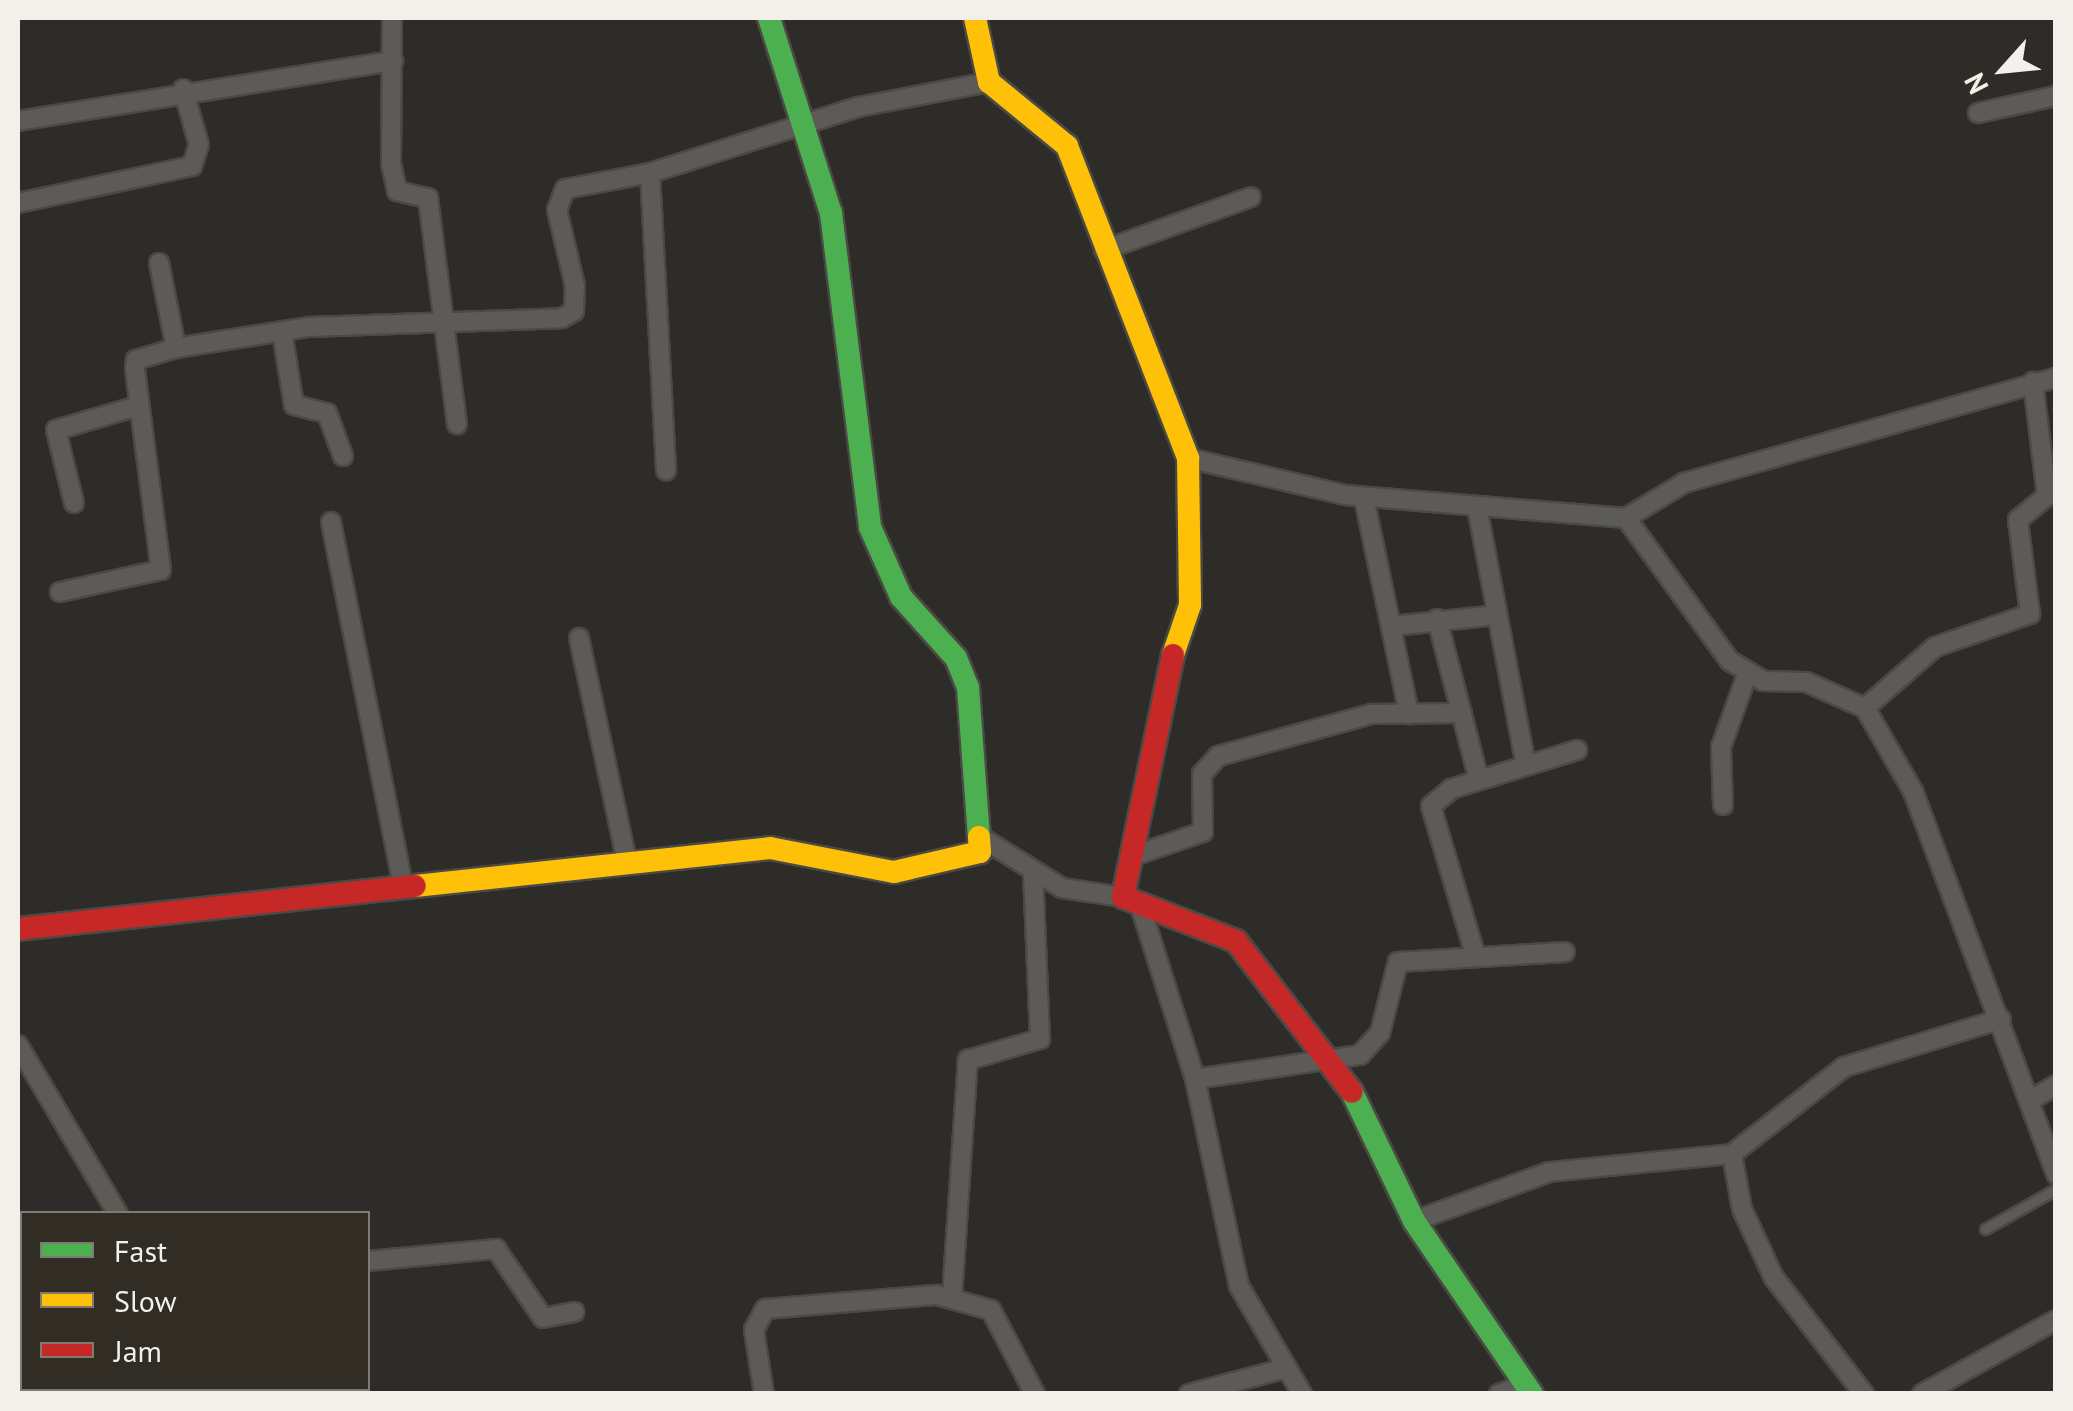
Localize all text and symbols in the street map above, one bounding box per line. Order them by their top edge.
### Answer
north arrow [1953,20,2053,120]
text: N [1955,67,1996,100]
legend [20,1211,370,1391]
text: Fast [114,1231,167,1270]
text: Slow [114,1281,177,1320]
text: Jam [114,1331,162,1370]

